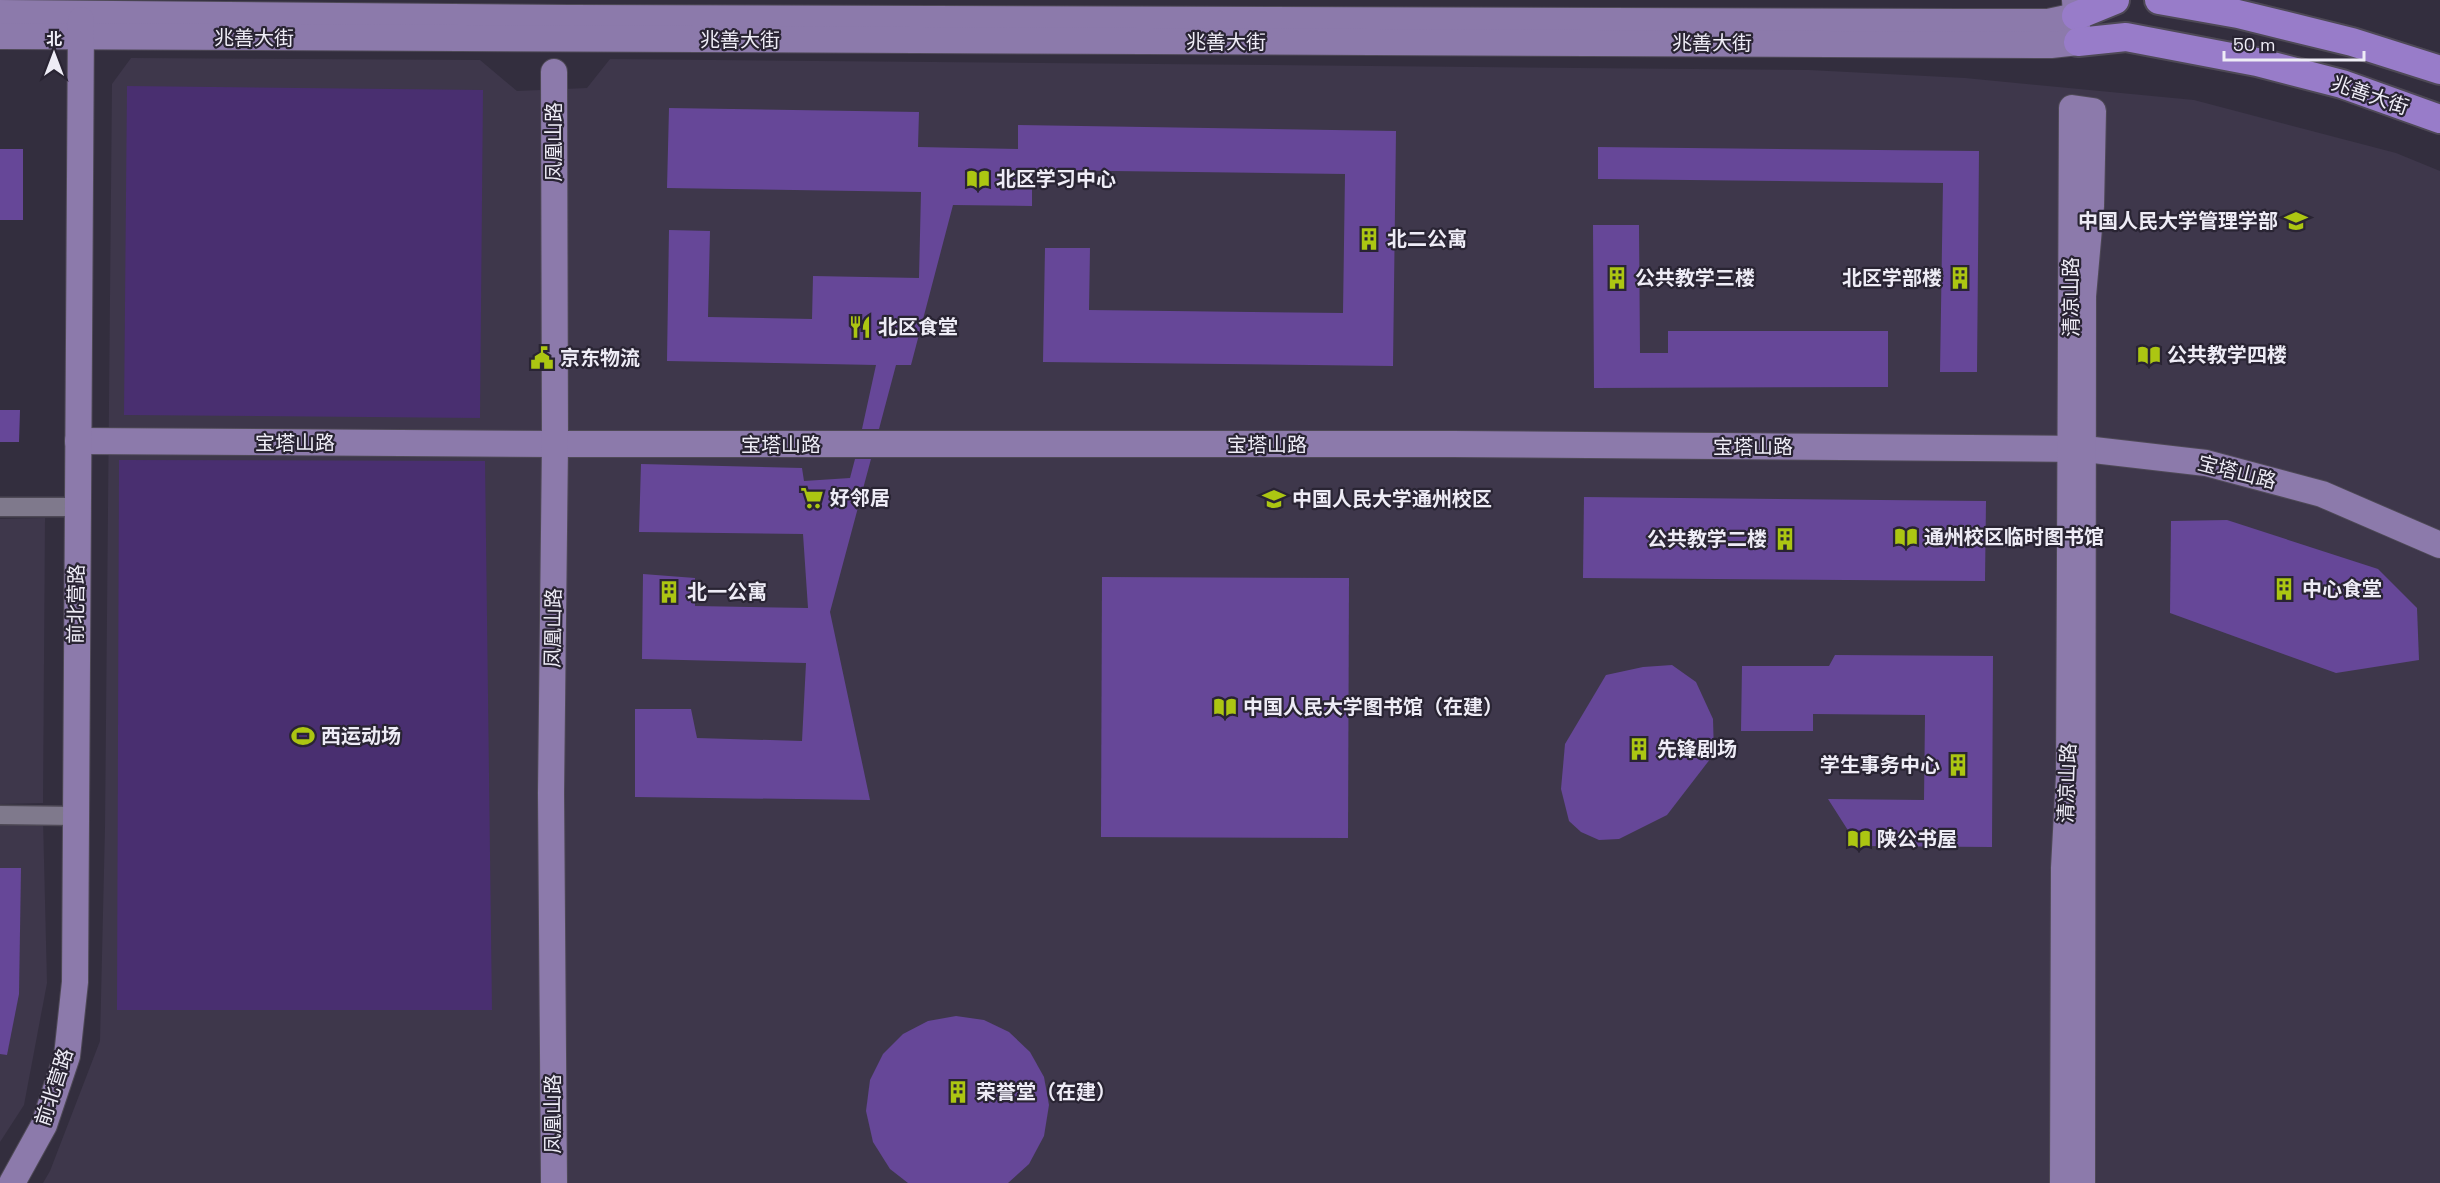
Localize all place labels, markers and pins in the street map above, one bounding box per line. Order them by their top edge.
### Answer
library icon: 北区学习中心 [965,166,991,192]
place label: 北区学习中心 [996,166,1116,192]
place label: 中国人民大学管理学部 [2078,208,2278,234]
school or university icon: 中国人民大学管理学部 [2283,208,2309,234]
building icon: 北二公寓 [1356,226,1382,252]
place label: 北二公寓 [1387,226,1467,252]
building icon: 公共教学三楼 [1604,265,1630,291]
place label: 公共教学三楼 [1635,265,1755,291]
place label: 北区学部楼 [1842,265,1942,291]
building icon: 北区学部楼 [1947,265,1973,291]
restaurant icon: 北区食堂 [847,314,873,340]
place label: 北区食堂 [878,314,958,340]
library icon: 公共教学四楼 [2136,342,2162,368]
place label: 公共教学四楼 [2167,342,2287,368]
public building icon: 京东物流 [529,345,555,371]
place label: 京东物流 [560,345,640,371]
supermarket icon: 好邻居 [799,485,825,511]
place label: 好邻居 [830,485,890,511]
school or university icon: 中国人民大学通州校区 [1261,486,1287,512]
place label: 中国人民大学通州校区 [1292,486,1492,512]
library icon: 通州校区临时图书馆 [1893,524,1919,550]
place label: 通州校区临时图书馆 [1924,524,2104,550]
place label: 公共教学二楼 [1647,526,1767,552]
building icon: 公共教学二楼 [1772,526,1798,552]
building icon: 中心食堂 [2271,576,2297,602]
place label: 中心食堂 [2302,576,2382,602]
building icon: 北一公寓 [656,579,682,605]
place label: 北一公寓 [687,579,767,605]
library icon: 中国人民大学图书馆（在建） [1212,694,1238,720]
place label: 中国人民大学图书馆（在建） [1243,694,1503,720]
sports icon: 西运动场 [290,723,316,749]
place label: 西运动场 [321,723,401,749]
building icon: 先锋剧场 [1626,736,1652,762]
place label: 先锋剧场 [1657,736,1737,762]
place label: 学生事务中心 [1820,752,1940,778]
building icon: 学生事务中心 [1945,752,1971,778]
library icon: 陕公书屋 [1846,826,1872,852]
place label: 陕公书屋 [1877,826,1957,852]
building icon: 荣誉堂（在建） [945,1079,971,1105]
place label: 荣誉堂（在建） [976,1079,1116,1105]

